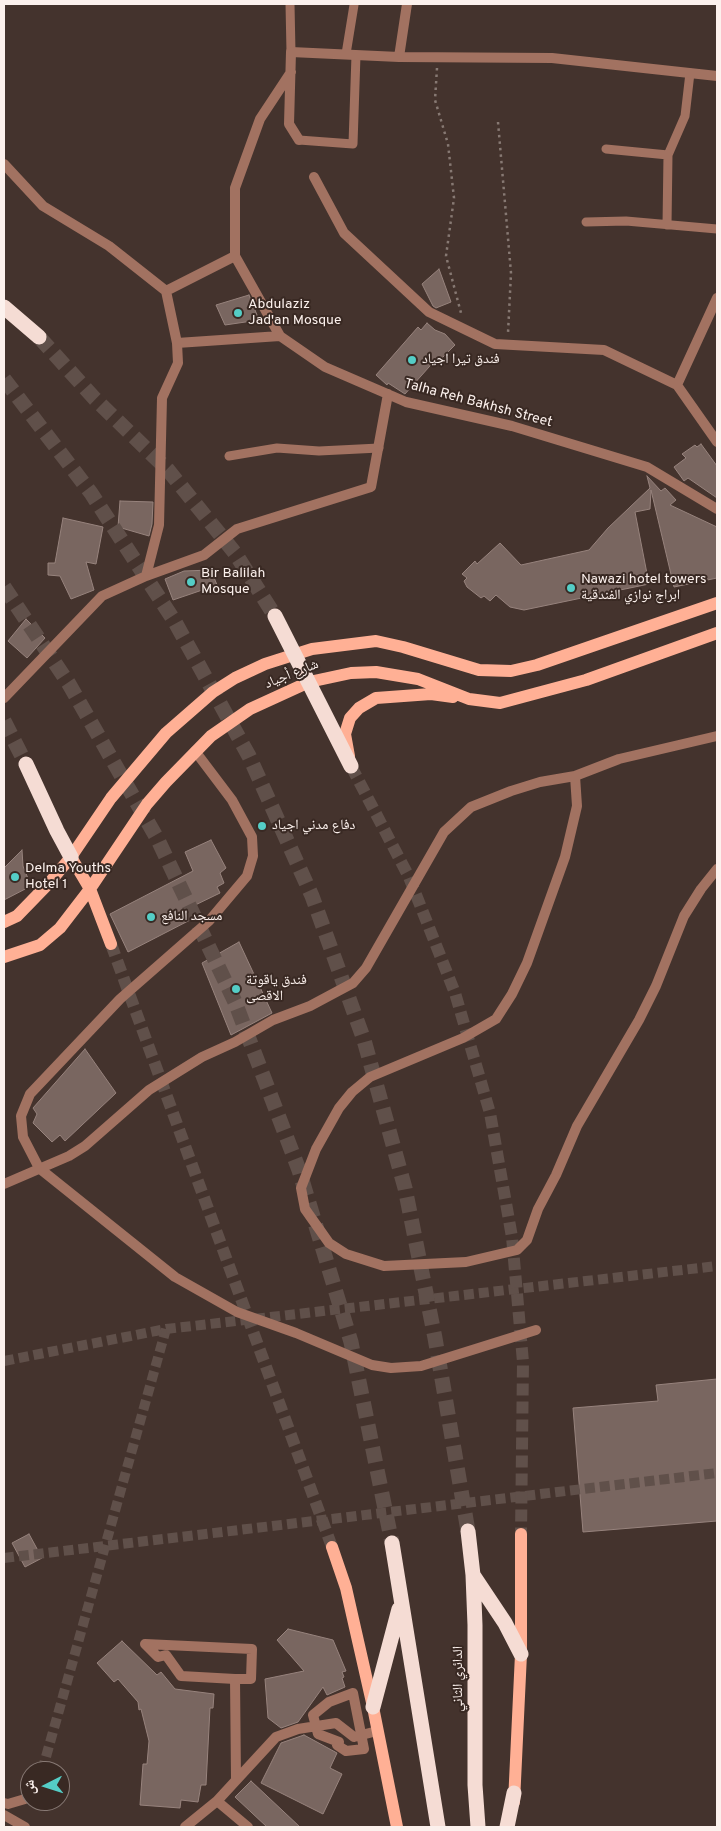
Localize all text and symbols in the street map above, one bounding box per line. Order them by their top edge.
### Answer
place label: Abdulaziz Jad'an Mosque [248,297,341,330]
marker: Abdulaziz Jad'an Mosque [232,307,244,319]
place label: فندق تيرا اجياد [422,352,500,368]
marker: فندق تيرا اجياد [406,354,418,366]
street label: Talha Reh Bakhsh Street [402,376,554,432]
place label: Bir Balilah Mosque [201,566,265,598]
place label: Nawazi hotel towers ابراج نوازي الفندقية [581,572,707,604]
marker: Bir Balilah Mosque [185,576,197,588]
marker: Nawazi hotel towers ابراج نوازي الفندقية [565,582,577,594]
street label: شارع أجياد [263,657,321,693]
place label: دفاع مدني اجياد [272,818,355,834]
marker: دفاع مدني اجياد [256,820,268,832]
place label: Delma Youths Hotel 1 [25,861,111,894]
marker: Delma Youths Hotel 1 [9,871,21,883]
place label: مسجد النافع [161,909,222,925]
marker: مسجد النافع [145,911,157,923]
place label: فندق ياقوتة الاقصى [246,973,307,1006]
marker: فندق ياقوتة الاقصى [230,983,242,995]
street label: الدائري الثاني [451,1646,467,1712]
north arrow [20,1761,70,1811]
text: ش [21,1779,40,1795]

